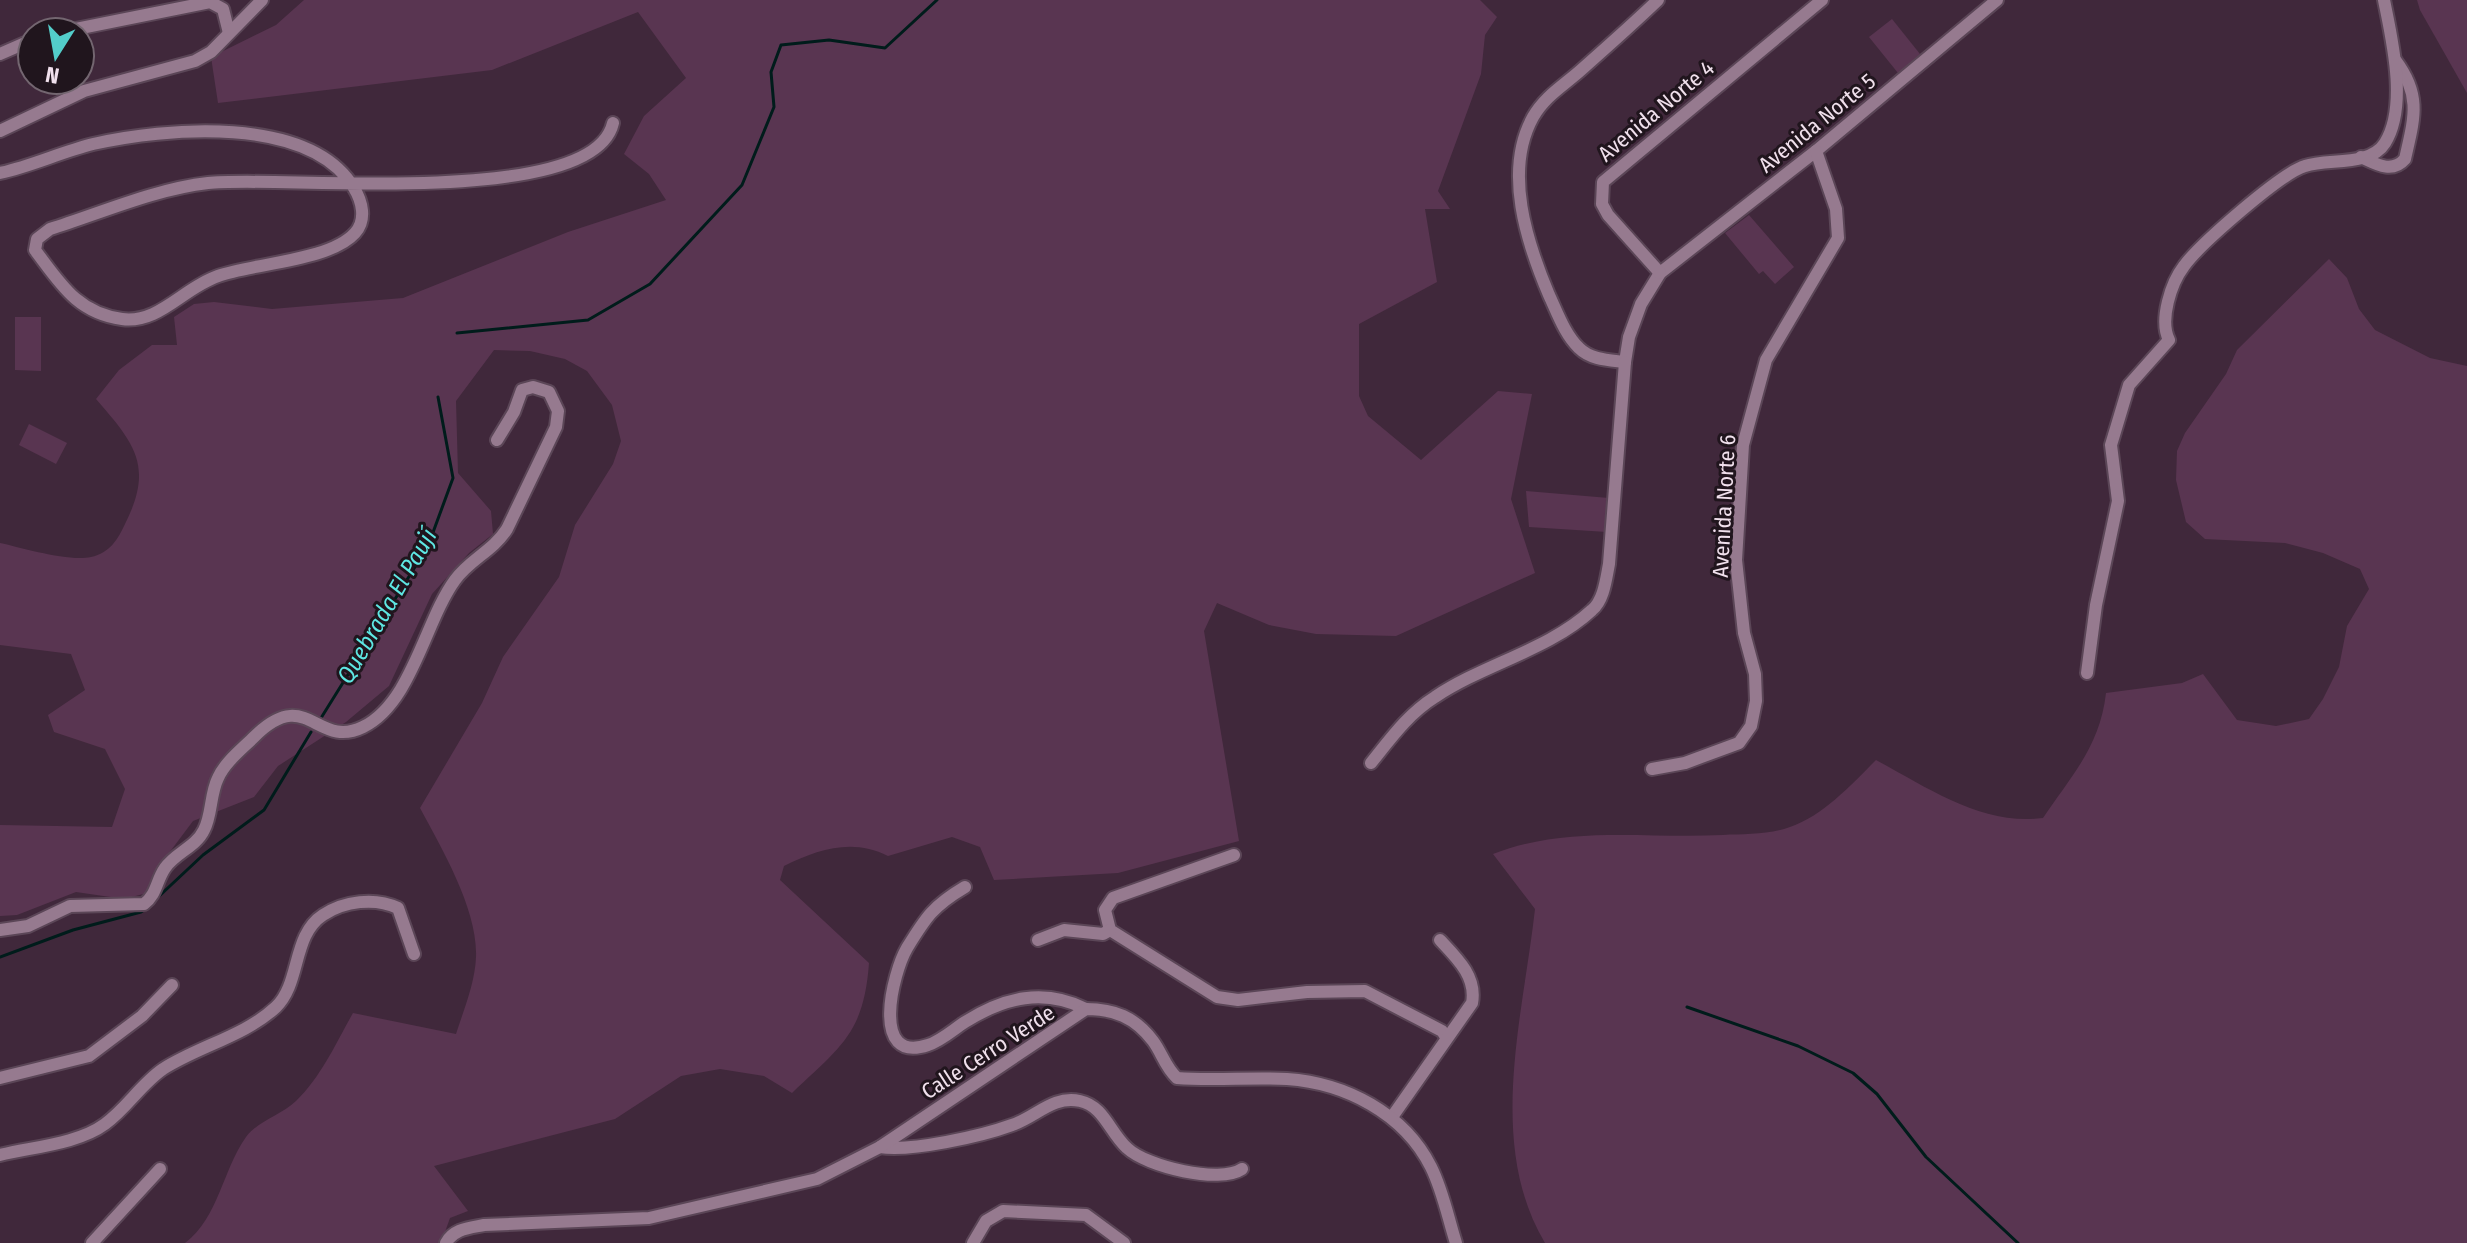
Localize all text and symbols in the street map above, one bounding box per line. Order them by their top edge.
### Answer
north arrow [16,16,96,96]
street label: Avenida Norte 4 [1592,54,1720,167]
text: N [43,61,61,90]
street label: Avenida Norte 5 [1753,68,1881,178]
street label: Avenida Norte 6 [1707,434,1741,578]
water label: Quebrada El Paují [331,522,444,688]
street label: Calle Cerro Verde [916,999,1060,1105]

